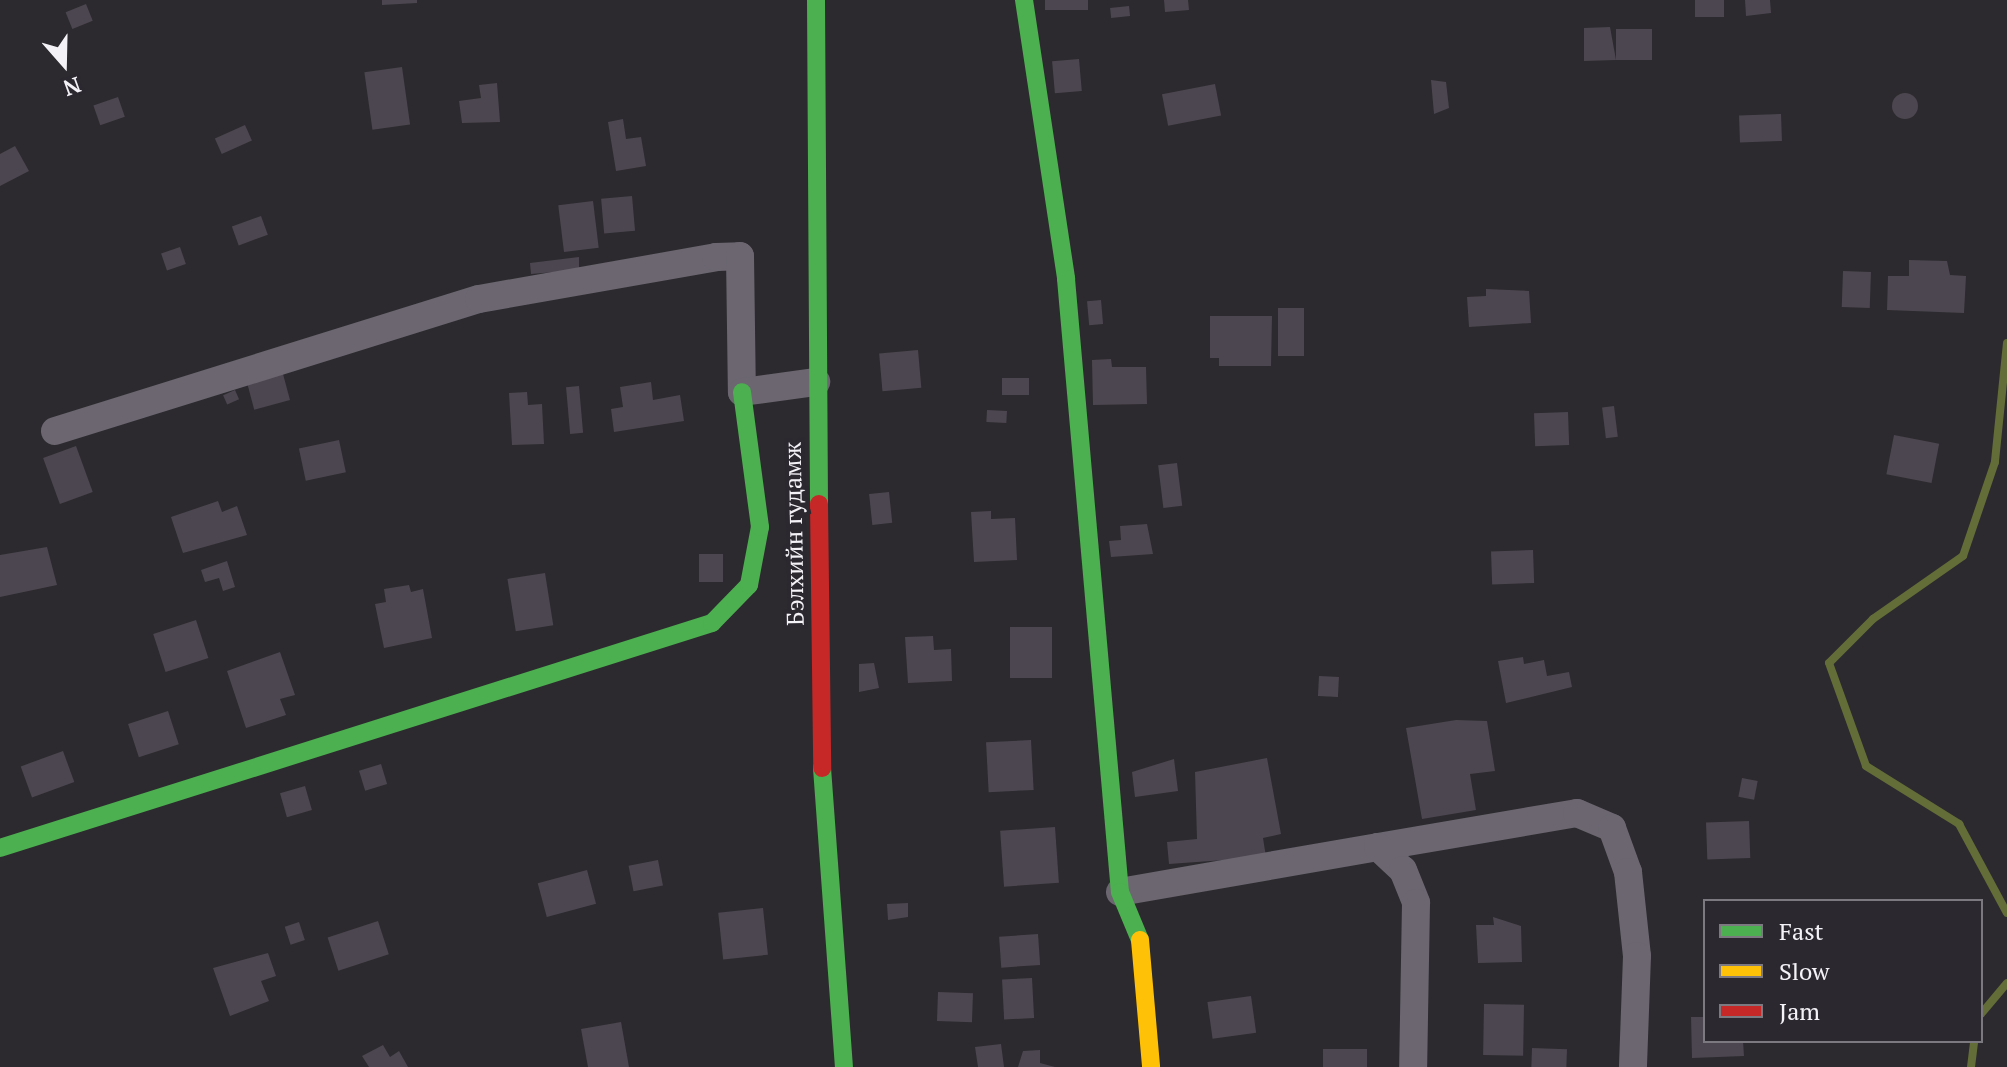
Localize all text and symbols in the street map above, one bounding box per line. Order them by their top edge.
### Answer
north arrow [24,24,104,104]
text: N [60,71,85,104]
street label: Бэлхийн гудамж [778,442,810,626]
legend [1703,899,1983,1043]
text: Fast [1779,915,1823,947]
text: Slow [1779,955,1830,987]
text: Jam [1779,995,1820,1027]

